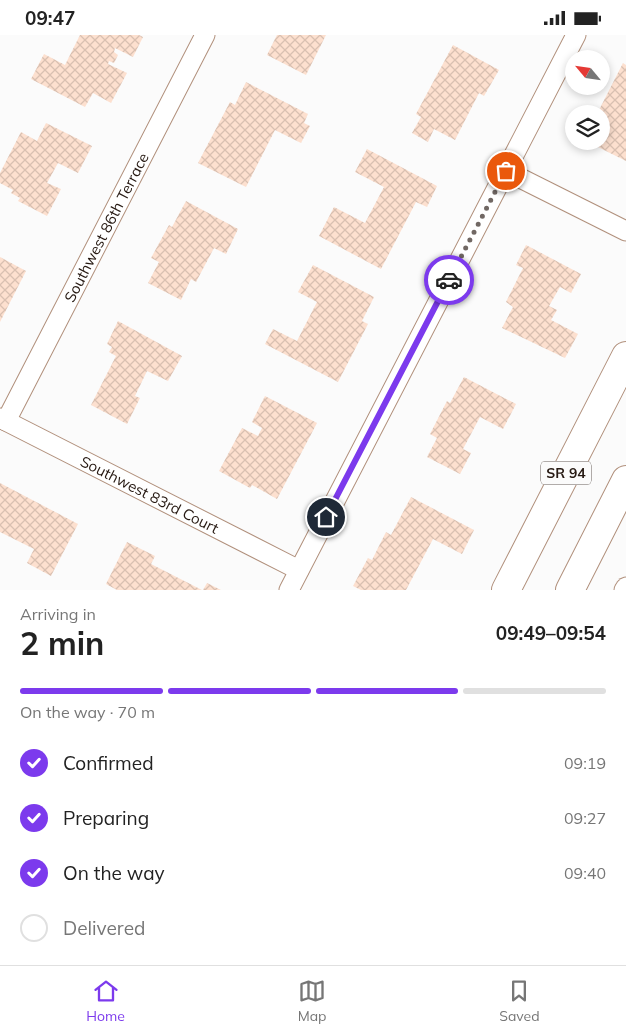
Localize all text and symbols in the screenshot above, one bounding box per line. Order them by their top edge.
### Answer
text: 09:47 [25,6,75,30]
north arrow [565,50,610,95]
map controls [565,50,610,150]
button: layers [565,105,610,150]
street label: Southwest 86th Terrace [59,149,152,305]
pin [485,150,527,192]
icon: bag [492,157,520,185]
courier [424,255,474,305]
icon: car [435,266,463,294]
street label: Southwest 83rd Court [77,451,222,537]
road number: SR 94 [541,461,591,484]
pin [305,496,347,538]
icon: home [312,503,340,531]
text: Arriving in [20,604,96,624]
text: 09:49–09:54 [496,621,606,645]
text: 2 min [20,623,104,663]
text: On the way · 70 m [20,702,155,722]
icon: check [20,749,48,777]
text: Confirmed [63,751,154,775]
text: 09:19 [564,753,606,773]
icon: check [20,804,48,832]
text: Preparing [63,806,149,830]
text: 09:27 [564,808,606,828]
icon: check [20,859,48,887]
text: On the way [63,861,165,885]
text: 09:40 [564,863,606,883]
text: Delivered [63,916,145,940]
tab: Home [86,977,125,1025]
tab: Map [298,977,327,1025]
tab: Saved [499,977,540,1025]

